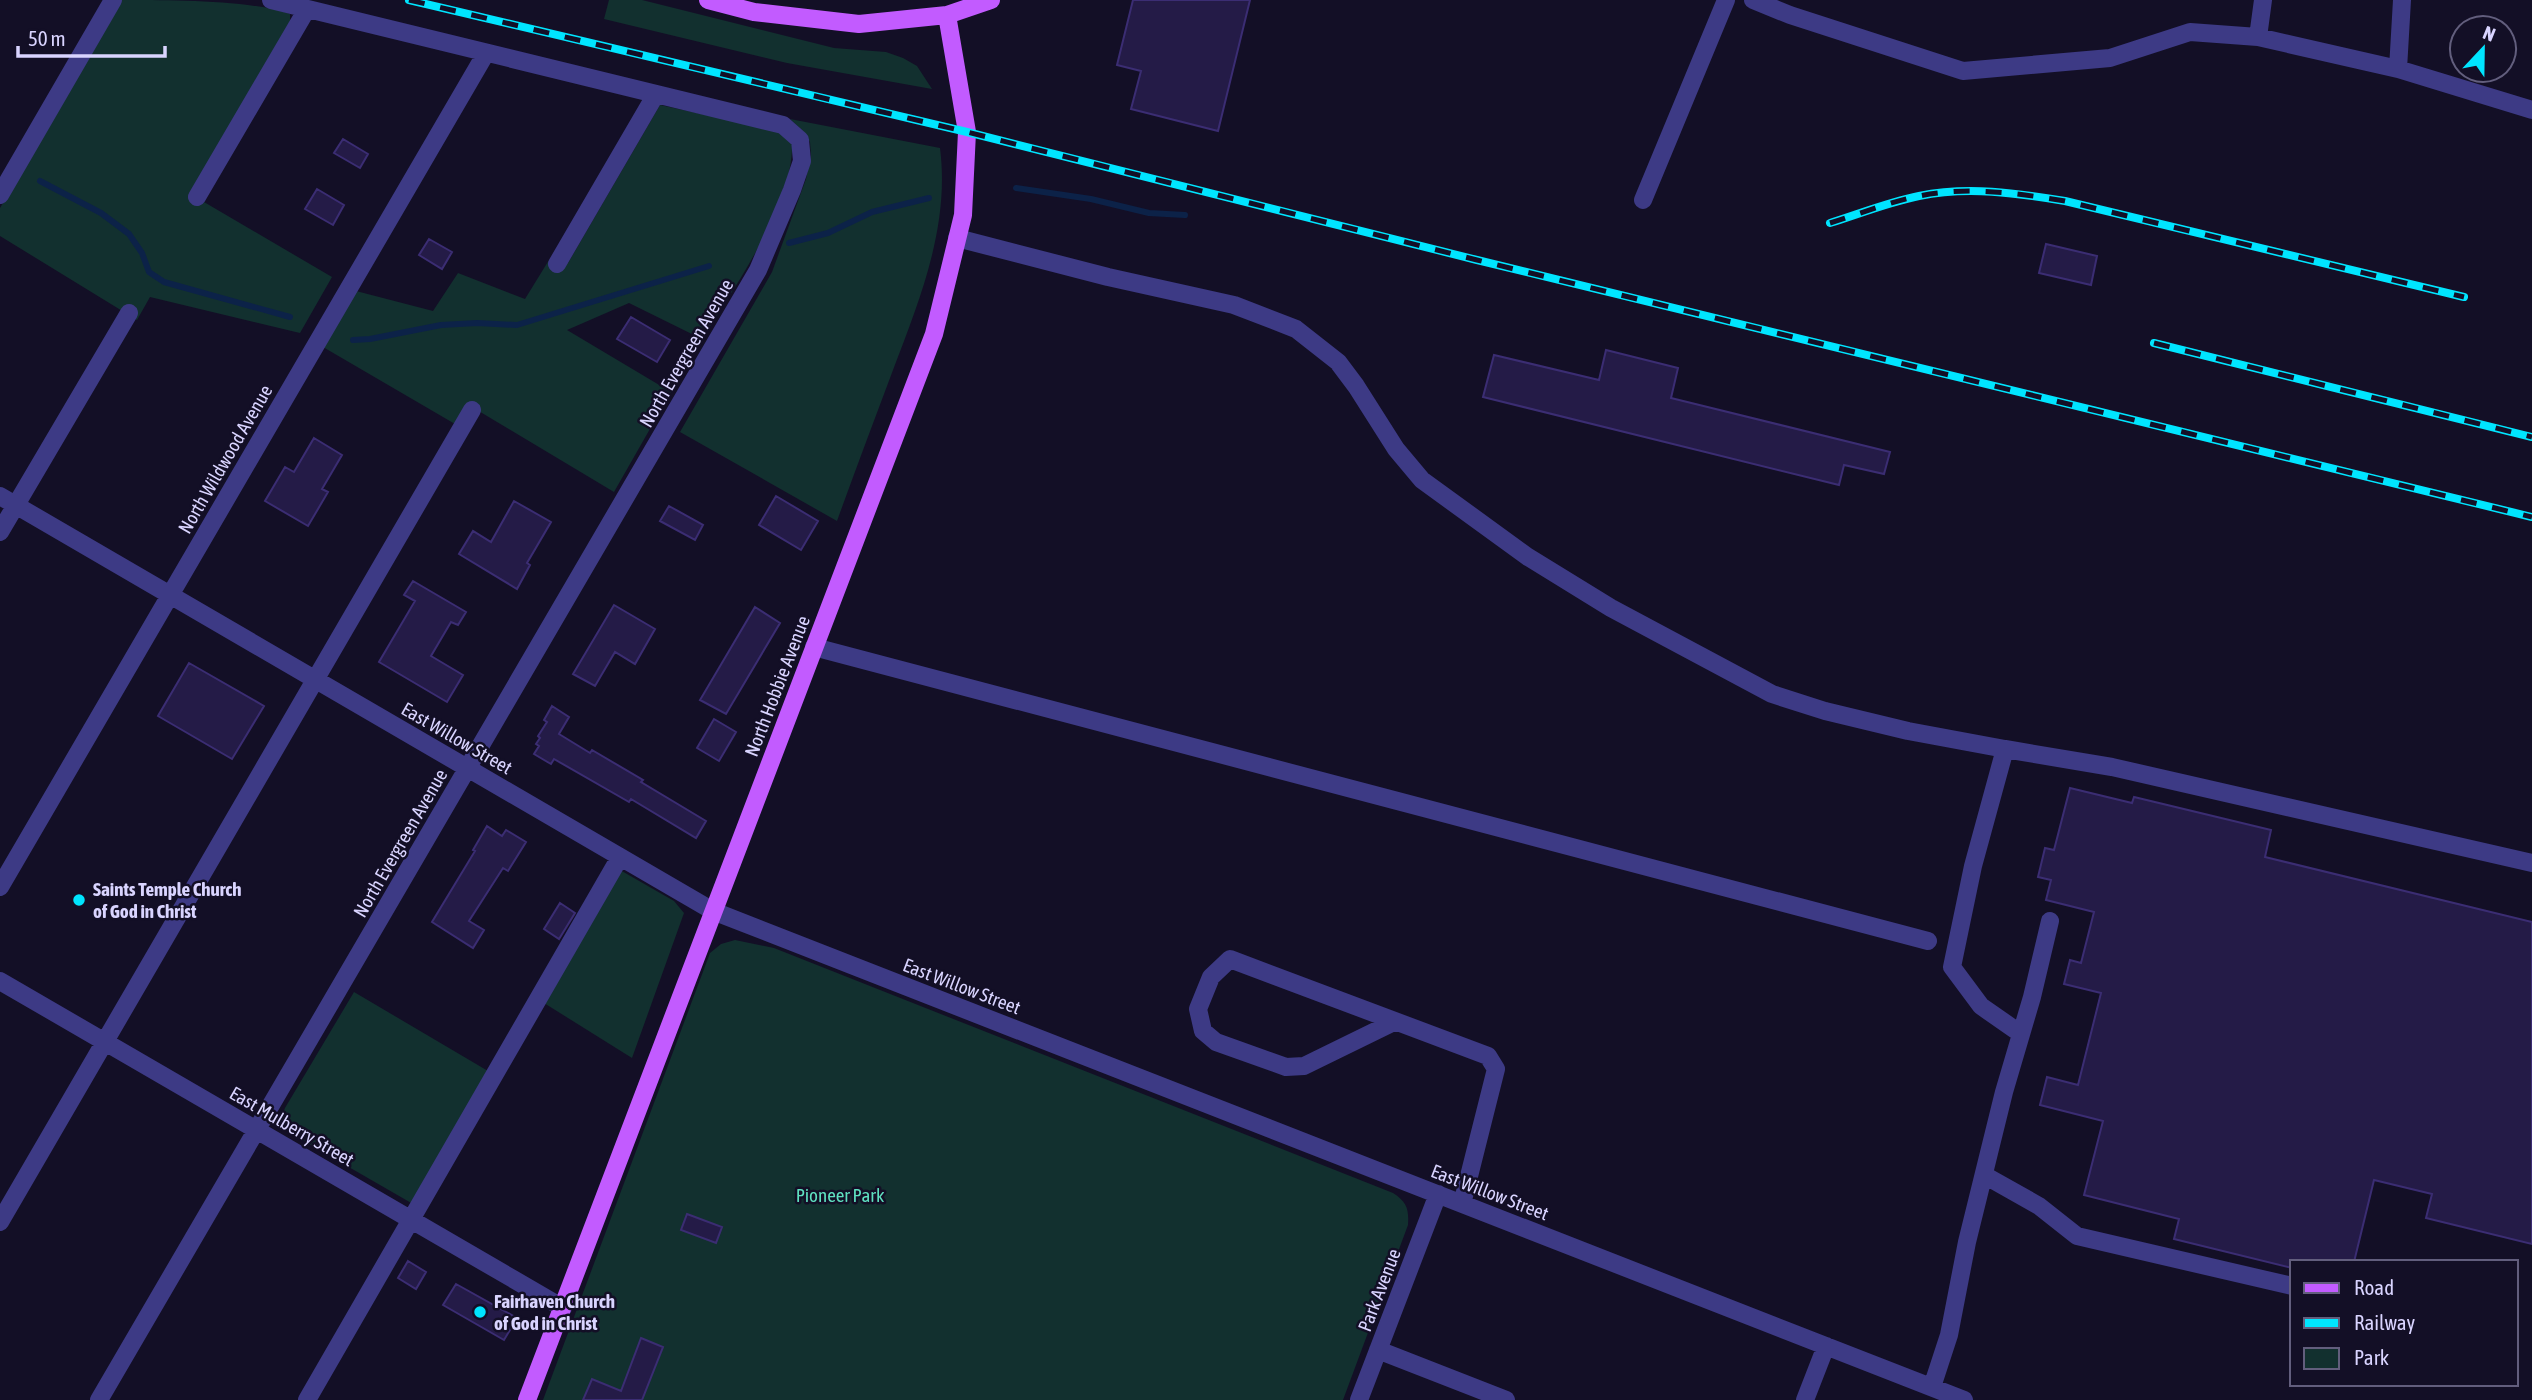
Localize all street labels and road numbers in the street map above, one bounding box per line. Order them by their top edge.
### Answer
street label: North Evergreen Avenue [635,275,737,431]
street label: North Wildwood Avenue [173,381,277,537]
street label: North Hobbie Avenue [740,612,814,760]
street label: East Willow Street [398,697,516,779]
street label: North Evergreen Avenue [349,765,451,921]
street label: East Willow Street [900,953,1024,1019]
street label: East Mulberry Street [226,1082,358,1170]
street label: East Willow Street [1428,1159,1552,1225]
street label: Park Avenue [1353,1245,1405,1335]

